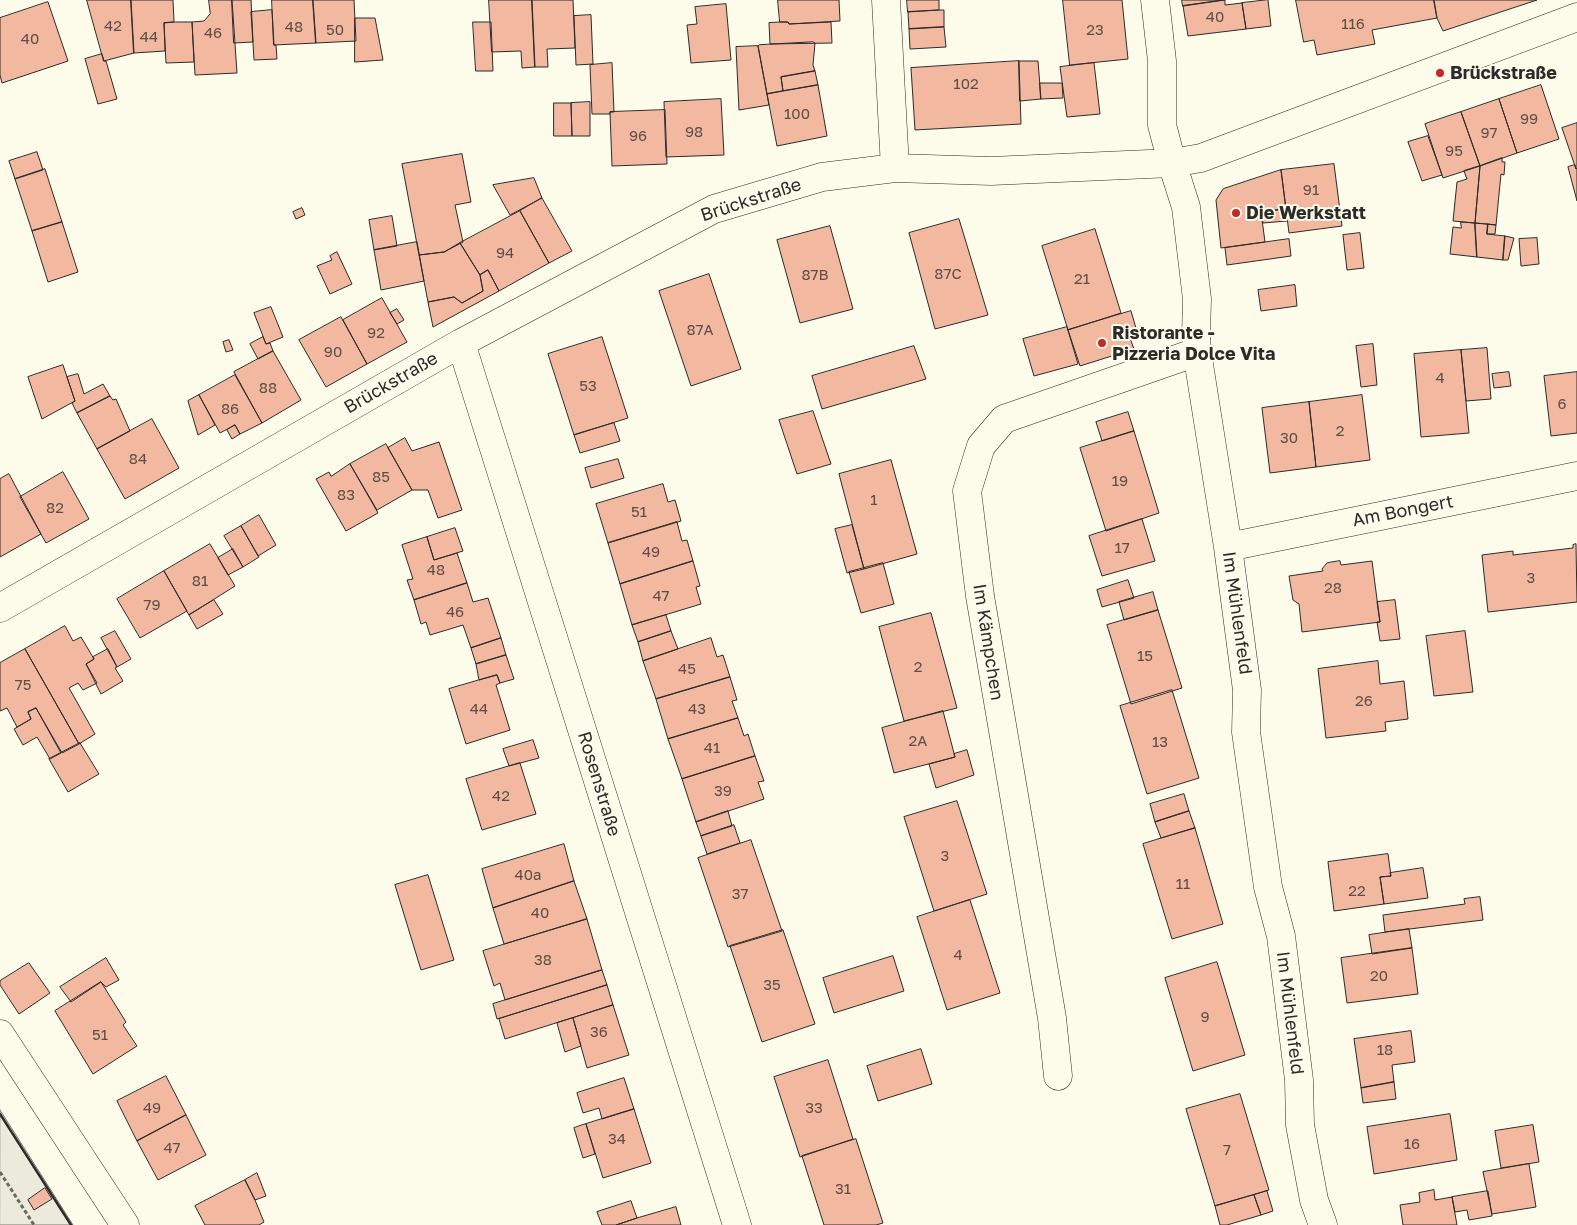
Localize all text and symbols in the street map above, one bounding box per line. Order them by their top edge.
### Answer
house number: 40 [1206,8,1224,26]
house number: 116 [1341,15,1365,33]
house number: 42 [104,17,122,35]
house number: 48 [285,18,303,36]
house number: 50 [326,21,344,39]
house number: 23 [1086,21,1104,39]
house number: 46 [204,24,222,42]
house number: 44 [140,28,158,46]
house number: 40 [21,30,39,48]
place label: Brückstraße [1450,62,1557,84]
marker: Brückstraße [1434,67,1446,79]
house number: 102 [953,75,979,93]
house number: 100 [784,105,810,123]
house number: 99 [1520,110,1538,128]
house number: 98 [685,123,703,141]
house number: 97 [1480,124,1498,142]
house number: 96 [629,127,647,145]
house number: 95 [1445,142,1463,160]
street label: Brückstraße [698,174,804,226]
house number: 91 [1303,181,1319,199]
place label: Die Werkstatt [1246,202,1366,224]
marker: Die Werkstatt [1230,207,1242,219]
house number: 94 [496,244,514,262]
house number: 87C [934,265,962,283]
house number: 87B [801,266,829,284]
house number: 21 [1074,270,1090,288]
house number: 87A [686,321,714,339]
place label: Ristorante - Pizzeria Dolce Vita [1112,322,1275,364]
house number: 92 [367,324,385,342]
marker: Ristorante - Pizzeria Dolce Vita [1096,337,1108,349]
house number: 90 [324,343,342,361]
street label: Brückstraße [340,348,442,418]
house number: 4 [1435,369,1445,387]
house number: 53 [579,377,597,395]
house number: 88 [259,379,277,397]
house number: 6 [1557,395,1567,413]
house number: 86 [221,400,239,418]
house number: 2 [1336,422,1344,440]
house number: 30 [1280,429,1298,447]
house number: 84 [129,450,147,468]
house number: 85 [372,468,390,486]
house number: 19 [1112,472,1128,490]
house number: 83 [337,486,355,504]
house number: 1 [870,491,878,509]
street label: Am Bongert [1351,491,1455,531]
house number: 82 [46,499,64,517]
house number: 51 [631,503,647,521]
house number: 17 [1114,539,1130,557]
house number: 49 [642,543,660,561]
street label: Im Mühlenfeld [1218,550,1256,676]
house number: 48 [427,561,445,579]
house number: 3 [1527,569,1535,587]
house number: 81 [192,572,208,590]
house number: 28 [1324,579,1342,597]
street label: Im Kämpchen [968,582,1008,702]
house number: 47 [652,587,670,605]
house number: 79 [143,596,161,614]
house number: 46 [446,603,464,621]
house number: 15 [1137,647,1153,665]
house number: 2 [914,658,922,676]
house number: 45 [678,660,696,678]
house number: 75 [15,676,31,694]
house number: 26 [1355,692,1373,710]
house number: 44 [470,700,488,718]
house number: 43 [688,700,706,718]
street label: Rosenstraße [573,729,625,839]
house number: 2A [909,732,927,750]
house number: 13 [1152,733,1168,751]
house number: 41 [704,739,720,757]
house number: 39 [714,782,732,800]
house number: 42 [492,787,510,805]
house number: 3 [941,847,949,865]
house number: 40a [515,866,541,884]
house number: 11 [1176,875,1190,893]
house number: 22 [1348,882,1366,900]
house number: 37 [732,885,748,903]
house number: 40 [531,904,549,922]
house number: 4 [953,946,963,964]
street label: Im Mühlenfeld [1272,950,1308,1076]
house number: 38 [534,951,552,969]
house number: 20 [1370,967,1388,985]
house number: 35 [763,976,781,994]
house number: 9 [1200,1008,1210,1026]
house number: 36 [590,1023,608,1041]
house number: 51 [92,1026,108,1044]
house number: 18 [1377,1041,1393,1059]
house number: 49 [143,1099,161,1117]
house number: 33 [805,1099,823,1117]
house number: 34 [608,1130,626,1148]
house number: 16 [1404,1135,1420,1153]
house number: 47 [163,1139,181,1157]
house number: 7 [1223,1141,1231,1159]
house number: 31 [835,1180,851,1198]

